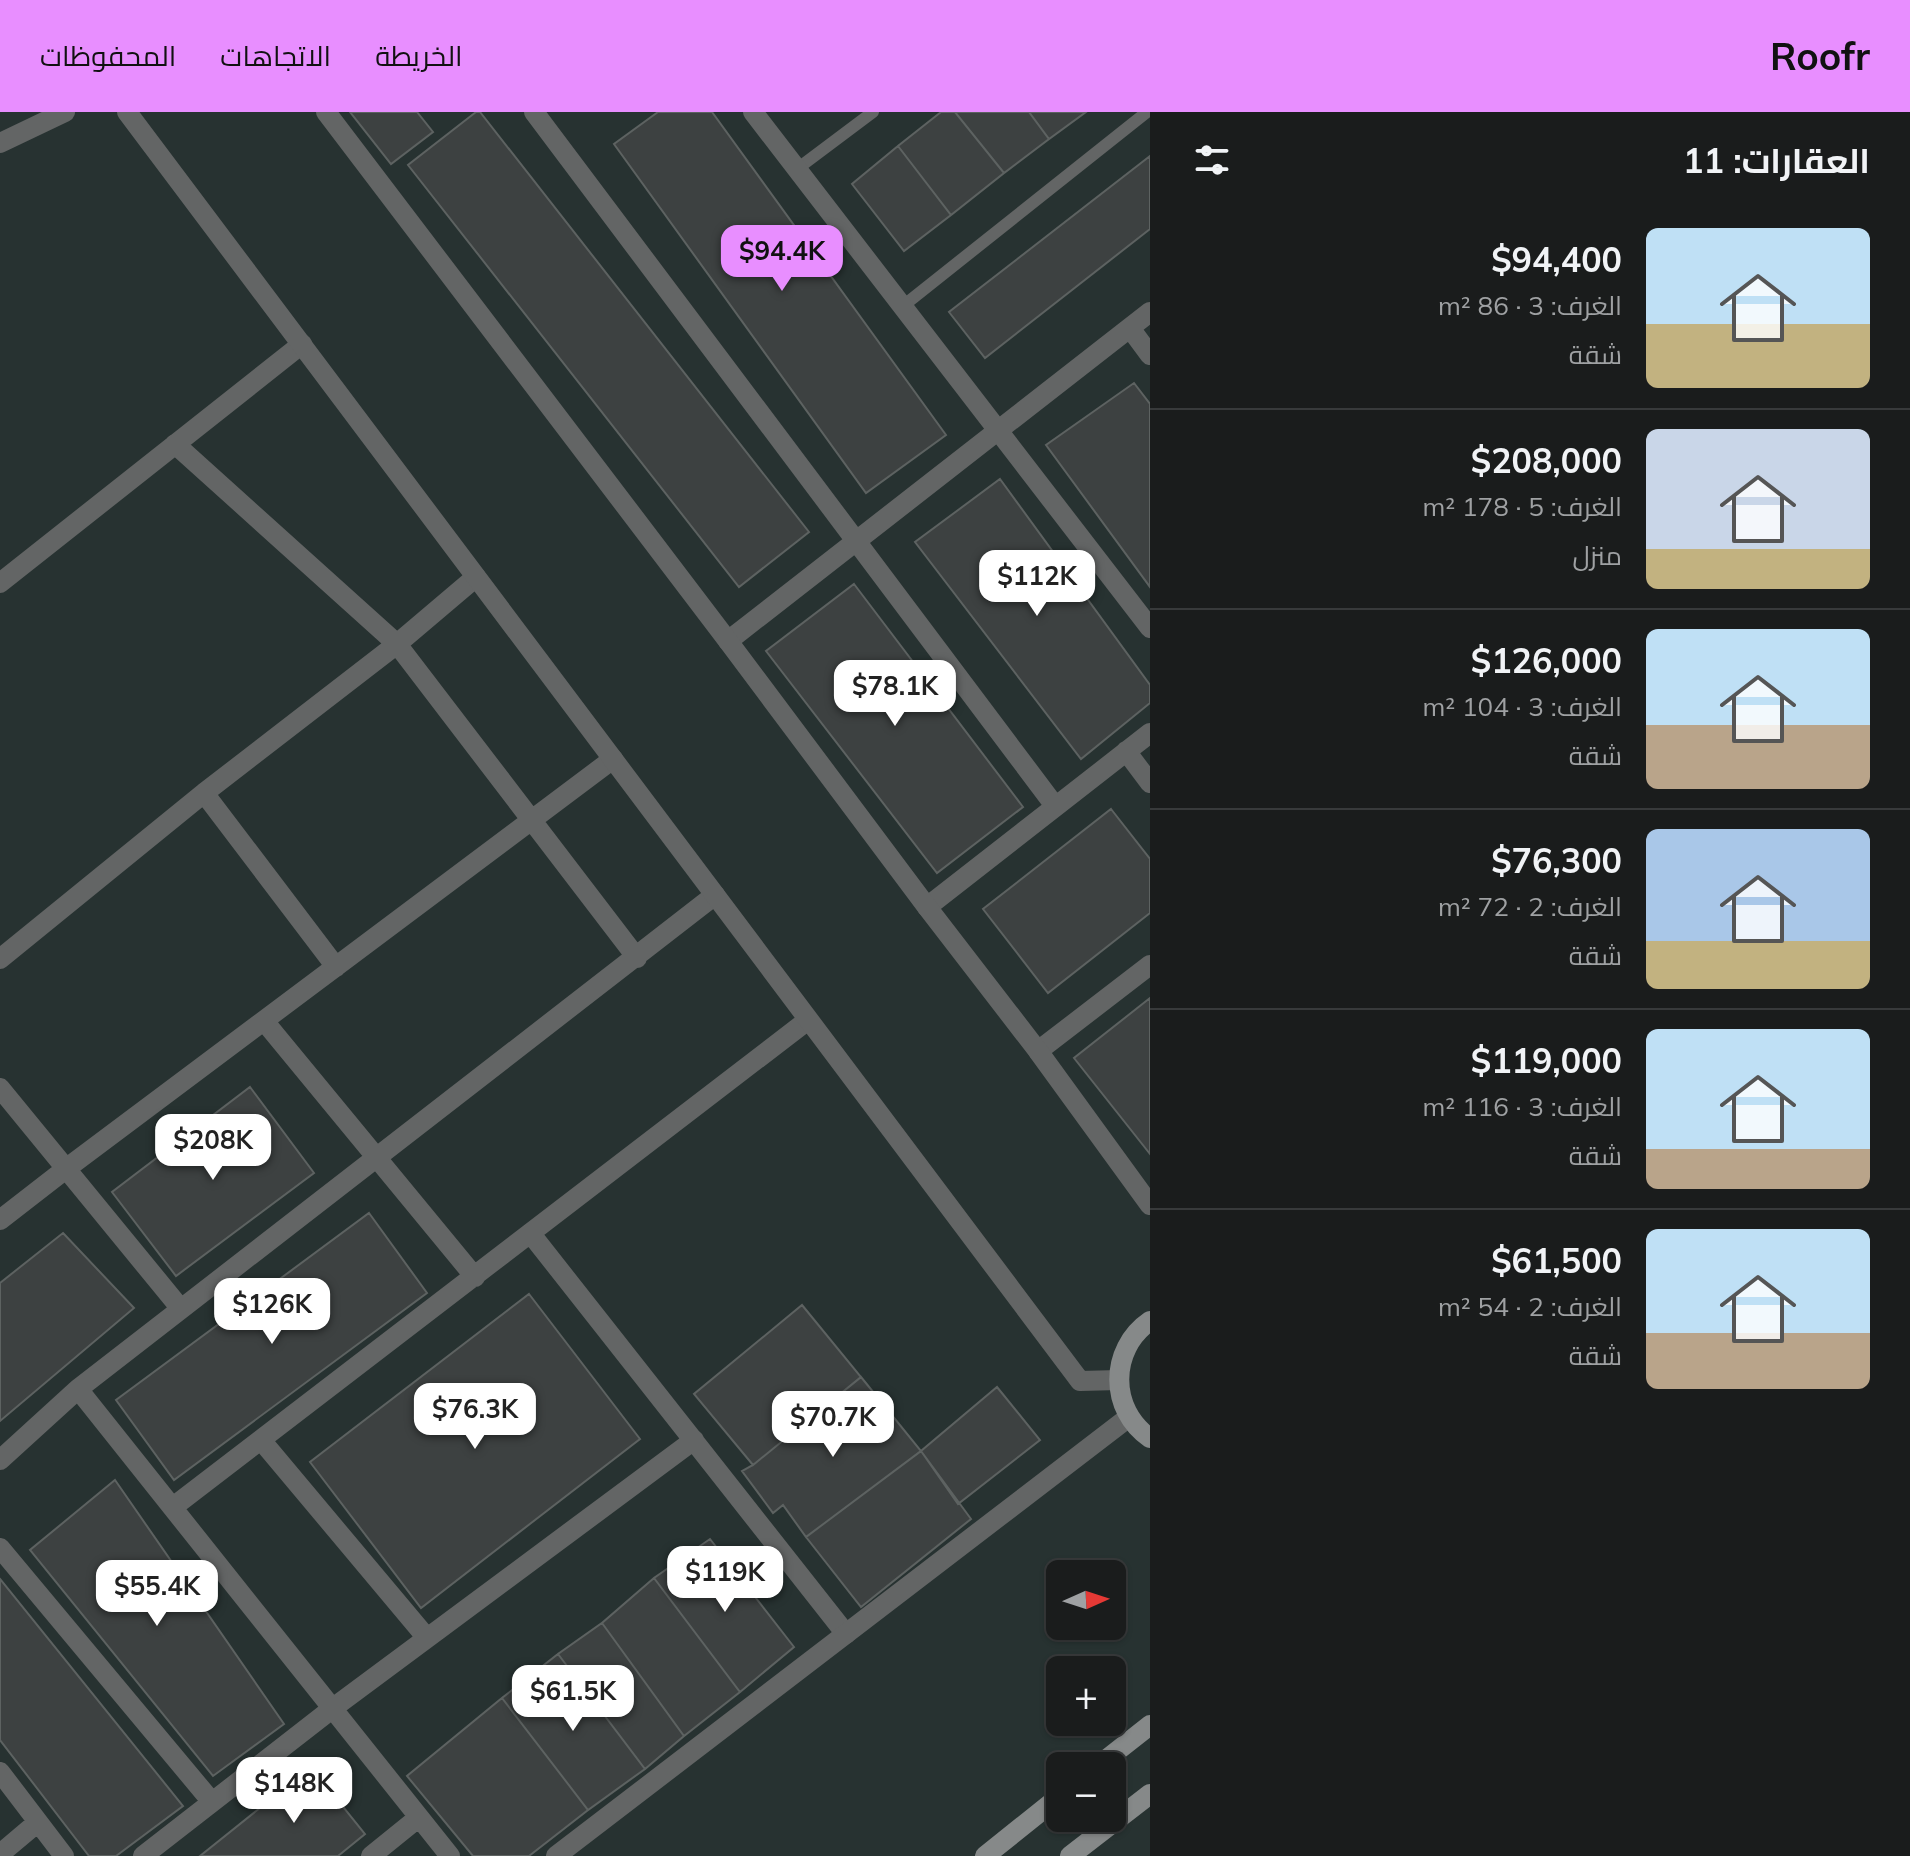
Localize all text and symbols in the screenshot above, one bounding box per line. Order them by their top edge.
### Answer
text: Roofr [1770,32,1870,80]
text: المحفوظات [40,38,176,73]
text: الاتجاهات [220,38,331,73]
text: الخريطة [375,38,463,73]
icon: filters [1190,138,1234,182]
text: العقارات: 11 [1683,139,1870,182]
pin: $94.4K [717,225,847,293]
text: $94.4K [739,234,825,267]
text: $94,400 [1491,238,1622,281]
icon: home [1710,260,1806,356]
text: الغرف: 3 · 86 m² [1438,289,1622,322]
text: شقة [1569,338,1622,371]
text: $208,000 [1471,439,1622,482]
icon: home [1710,461,1806,557]
text: الغرف: 5 · 178 m² [1422,490,1622,523]
text: منزل [1573,539,1622,572]
pin: $112K [981,550,1093,618]
text: $112K [997,559,1077,592]
text: $126,000 [1471,639,1622,682]
pin: $78.1K [830,660,960,728]
icon: home [1710,661,1806,757]
text: $78.1K [852,669,938,702]
text: الغرف: 3 · 104 m² [1422,690,1622,723]
text: شقة [1569,739,1622,772]
text: $76,300 [1491,839,1622,882]
icon: home [1710,861,1806,957]
text: الغرف: 2 · 72 m² [1438,890,1622,923]
text: شقة [1569,939,1622,972]
text: $119,000 [1471,1039,1622,1082]
icon: home [1710,1061,1806,1157]
text: الغرف: 3 · 116 m² [1422,1090,1622,1123]
pin: $208K [157,1114,269,1182]
text: $208K [173,1123,253,1156]
text: شقة [1569,1139,1622,1172]
text: $61,500 [1491,1239,1622,1282]
icon: home [1710,1261,1806,1357]
pin: $126K [216,1278,328,1346]
text: $126K [232,1287,312,1320]
text: الغرف: 2 · 54 m² [1438,1290,1622,1323]
text: شقة [1569,1339,1622,1372]
pin: $76.3K [410,1383,540,1451]
pin: $70.7K [768,1391,898,1459]
text: $76.3K [432,1392,518,1425]
text: $70.7K [790,1400,876,1433]
pin: $119K [669,1546,781,1614]
text: $119K [685,1555,765,1588]
pin: $55.4K [92,1560,222,1628]
north arrow [1046,1560,1126,1640]
map controls [1046,1560,1126,1832]
text: $55.4K [114,1569,200,1602]
button: + [1046,1656,1126,1736]
pin: $61.5K [508,1665,638,1733]
text: $61.5K [530,1674,616,1707]
button: − [1046,1752,1126,1832]
pin: $148K [238,1757,350,1825]
text: $148K [254,1766,334,1799]

